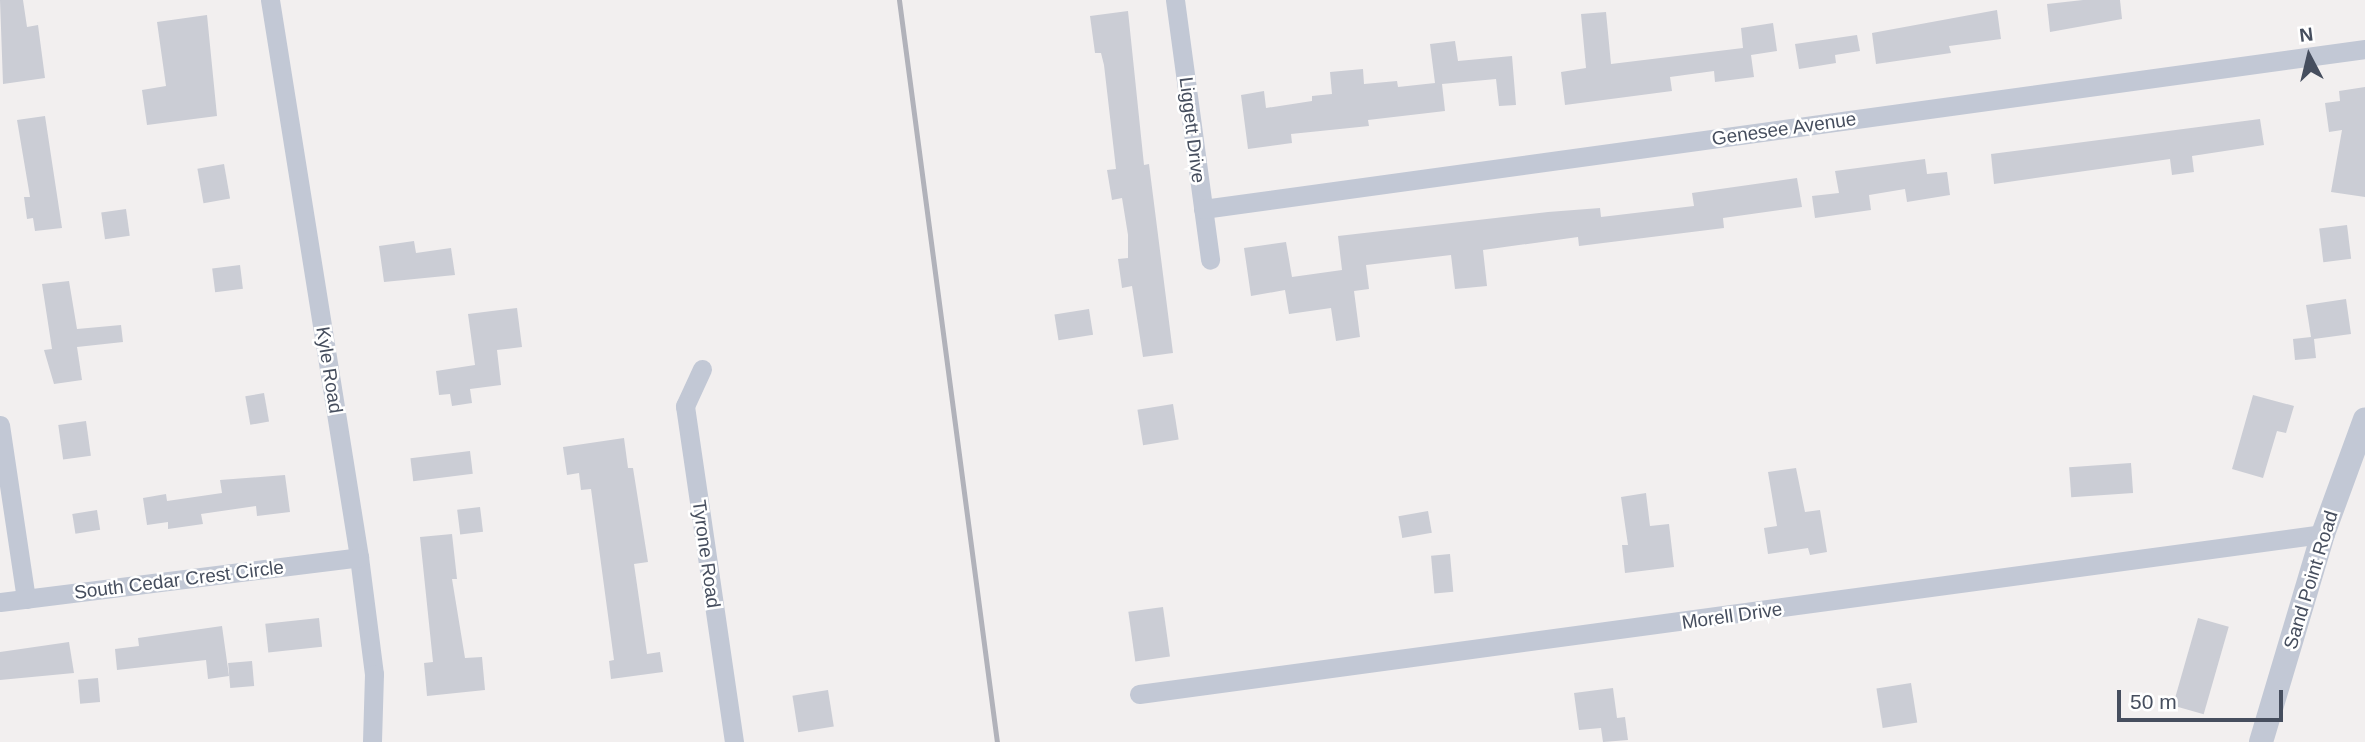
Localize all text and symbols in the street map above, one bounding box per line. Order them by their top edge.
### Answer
north arrow [2274,21,2344,91]
text: N [2298,23,2314,46]
street label: Liggett Drive [1174,76,1210,184]
street label: Genesee Avenue [1710,108,1858,150]
street label: Kyle Road [311,325,347,415]
street label: Tyrone Road [687,499,725,609]
street label: Sand Point Road [2279,508,2343,652]
street label: South Cedar Crest Circle [73,556,285,604]
street label: Morell Drive [1680,598,1784,634]
scale bar [2120,676,2286,720]
text: 50 m [2130,690,2177,713]

